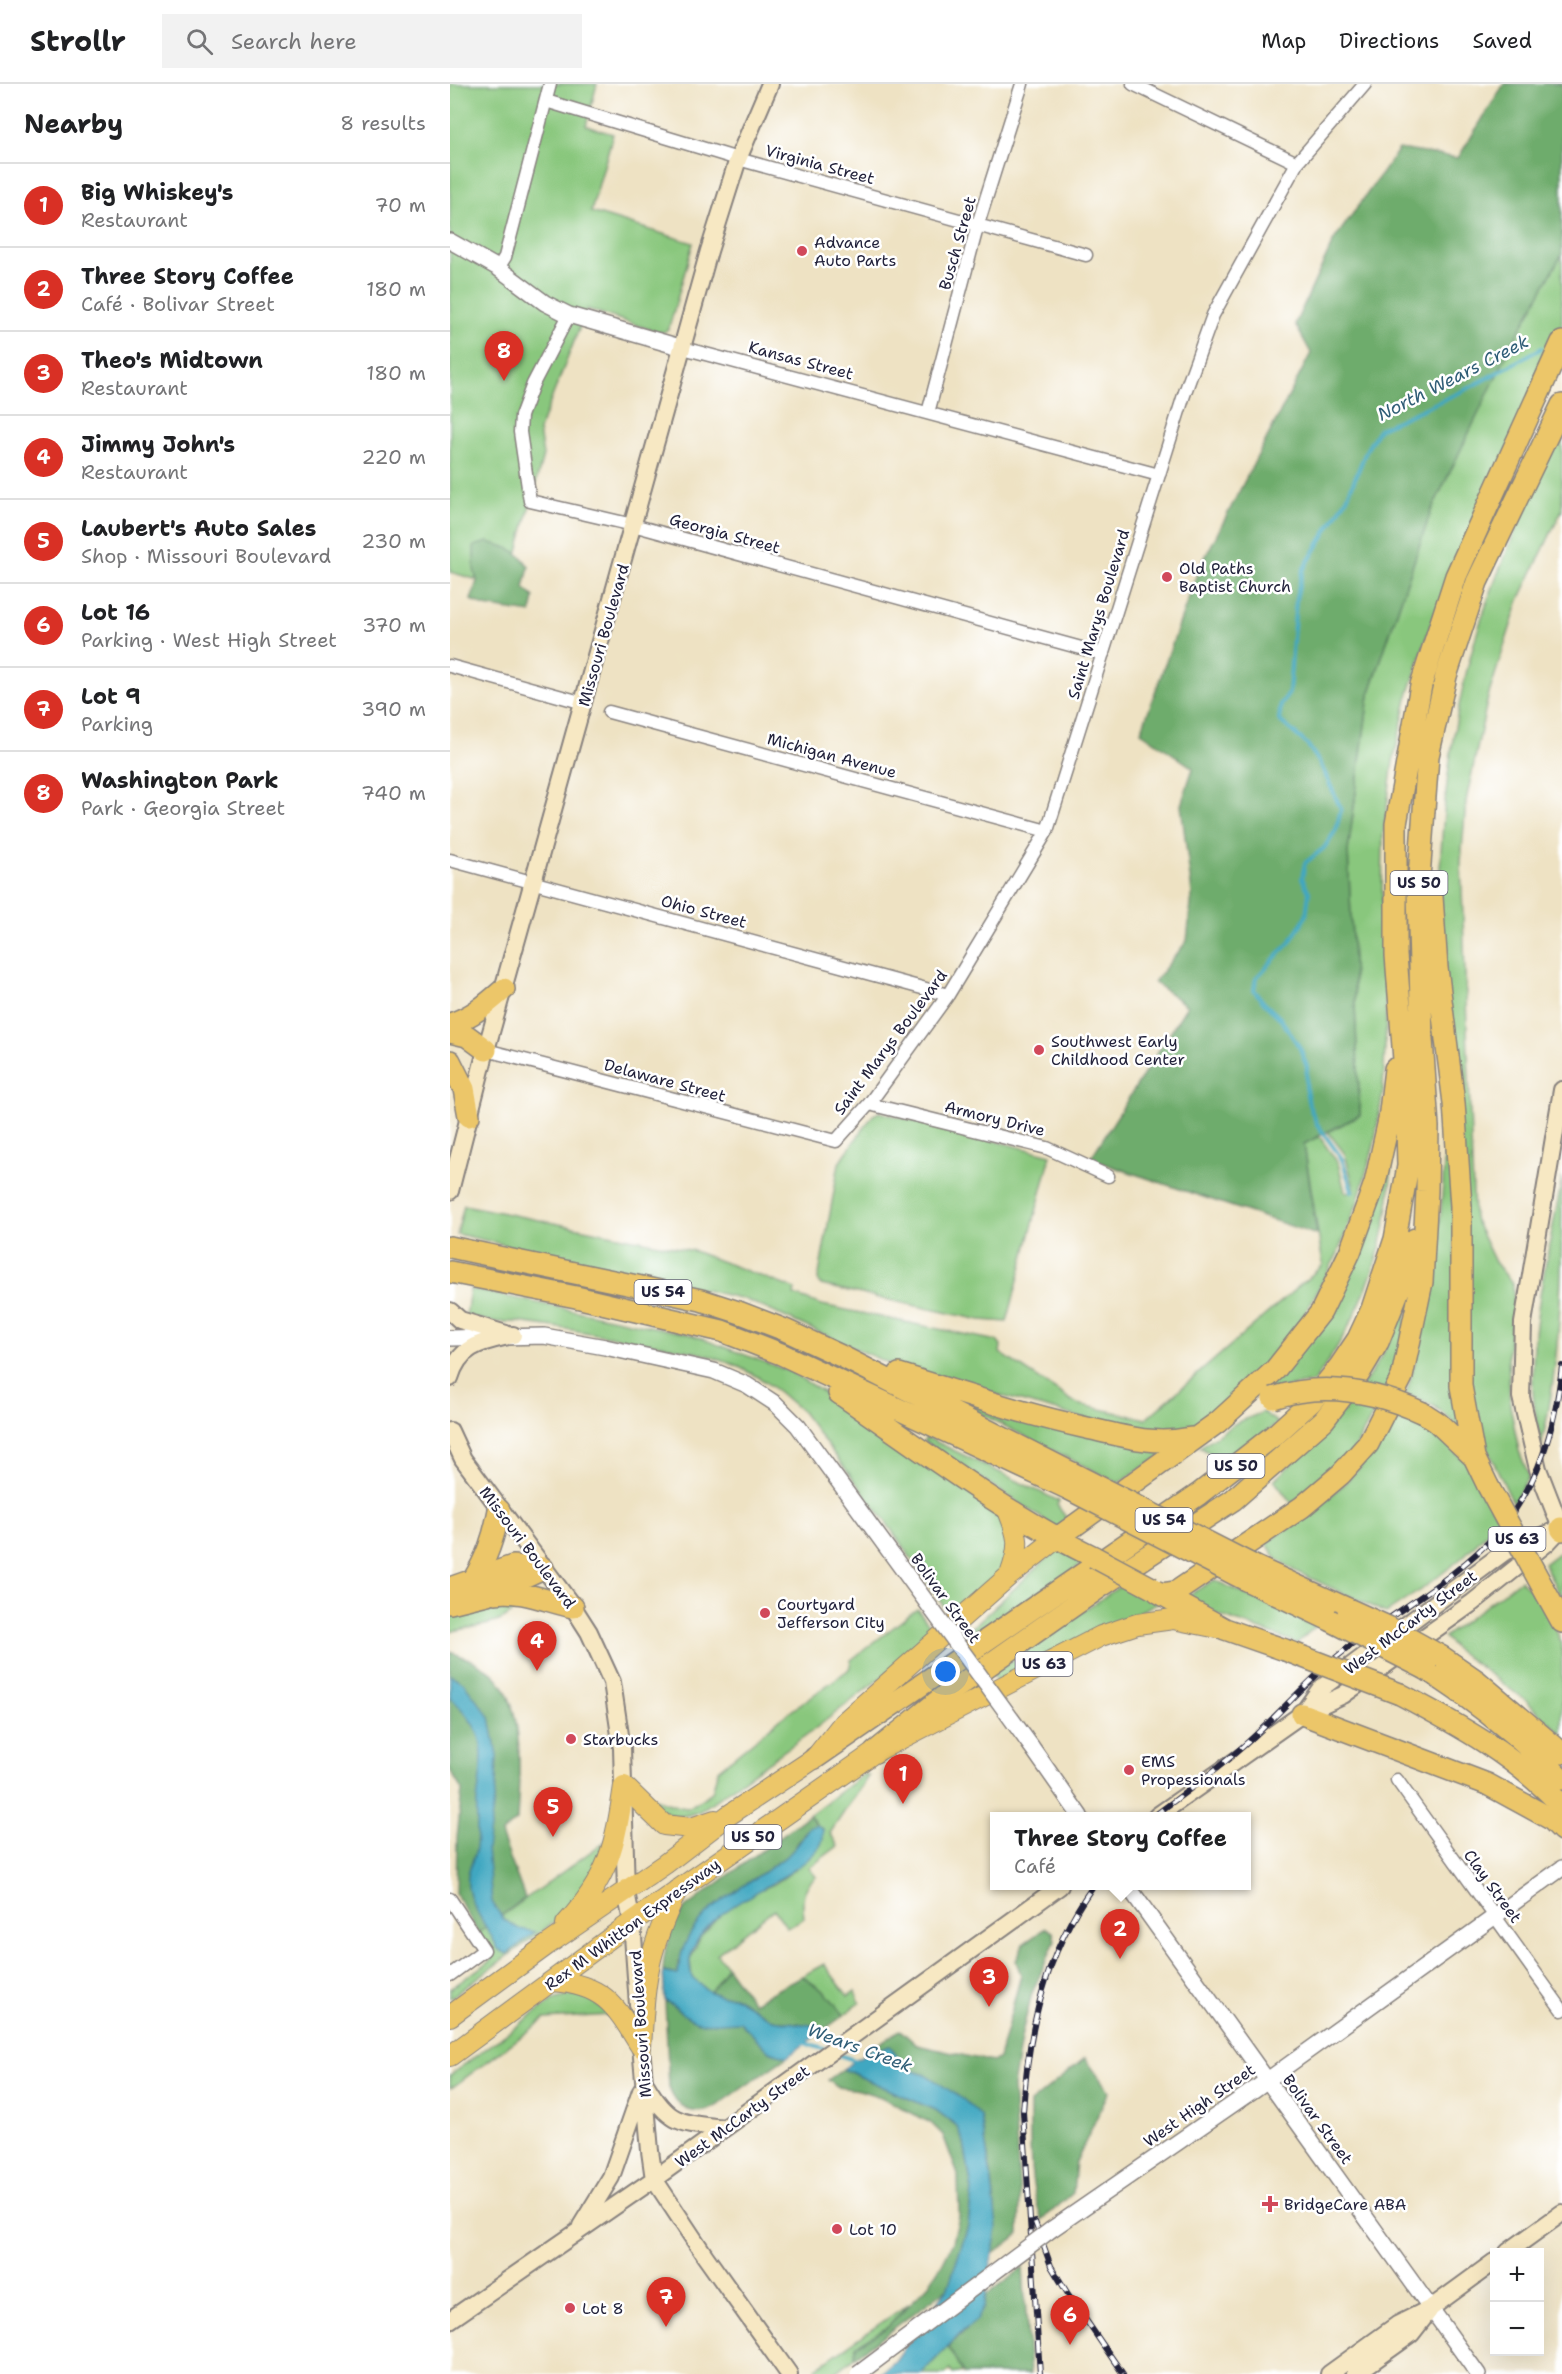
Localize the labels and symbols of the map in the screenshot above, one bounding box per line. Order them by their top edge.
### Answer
street label: Virginia Street [763,140,877,189]
street label: Busch Street [934,194,981,292]
place label: Advance Auto Parts [814,232,897,271]
marker: Advance Auto Parts [795,244,809,258]
water label: North Wears Creek [1373,329,1534,427]
pin: 8 [484,332,524,381]
street label: Kansas Street [746,336,856,385]
street label: Georgia Street [667,509,783,558]
street label: Saint Marys Boulevard [1063,527,1134,702]
place label: Old Paths Baptist Church [1179,558,1291,597]
street label: Missouri Boulevard [573,561,634,709]
marker: Old Paths Baptist Church [1160,570,1174,584]
street label: Michigan Avenue [765,728,899,783]
road number: US 50 [1390,871,1448,895]
street label: Ohio Street [659,890,749,933]
street label: Saint Marys Boulevard [829,966,952,1119]
place label: Southwest Early Childhood Center [1051,1031,1185,1070]
marker: Southwest Early Childhood Center [1032,1043,1046,1057]
street label: Delaware Street [602,1054,728,1107]
street label: Armory Drive [943,1096,1047,1141]
road number: US 54 [634,1280,692,1304]
road number: US 50 [1208,1454,1264,1478]
street label: Missouri Boulevard [475,1482,580,1613]
road number: US 54 [1136,1508,1192,1532]
road number: US 63 [1488,1527,1546,1551]
street label: Bolivar Street [906,1549,985,1647]
street label: West McCarty Street [1340,1565,1481,1679]
place label: Courtyard Jefferson City [777,1594,885,1633]
marker: Courtyard Jefferson City [758,1606,772,1620]
pin: 4 [518,1622,556,1671]
road number: US 63 [1016,1652,1072,1676]
your location [931,1657,960,1686]
place label: Starbucks [583,1729,659,1750]
marker: Starbucks [564,1732,578,1746]
place label: EMS Propessionals [1141,1751,1246,1790]
pin: 1 [884,1754,922,1804]
marker: EMS Propessionals [1122,1763,1136,1777]
pin: 5 [534,1788,572,1837]
road number: US 50 [724,1825,782,1849]
street label: Clay Street [1459,1845,1526,1927]
street label: Rex M Whitton Expressway [540,1854,724,1995]
pin: 2 [1100,1910,1140,1959]
street label: Missouri Boulevard [625,1950,656,2098]
pin: 3 [970,1958,1008,2007]
water label: Wears Creek [804,2018,916,2078]
street label: West High Street [1139,2059,1259,2152]
street label: West McCarty Street [671,2060,814,2172]
street label: Bolivar Street [1278,2070,1357,2168]
place label: BridgeCare ABA [1284,2194,1406,2215]
marker: BridgeCare ABA [1261,2195,1279,2213]
place label: Lot 10 [849,2219,897,2240]
marker: Lot 10 [830,2222,844,2236]
pin: 7 [646,2278,686,2327]
pin: 6 [1050,2296,1090,2345]
place label: Lot 8 [582,2298,624,2319]
marker: Lot 8 [563,2301,577,2315]

